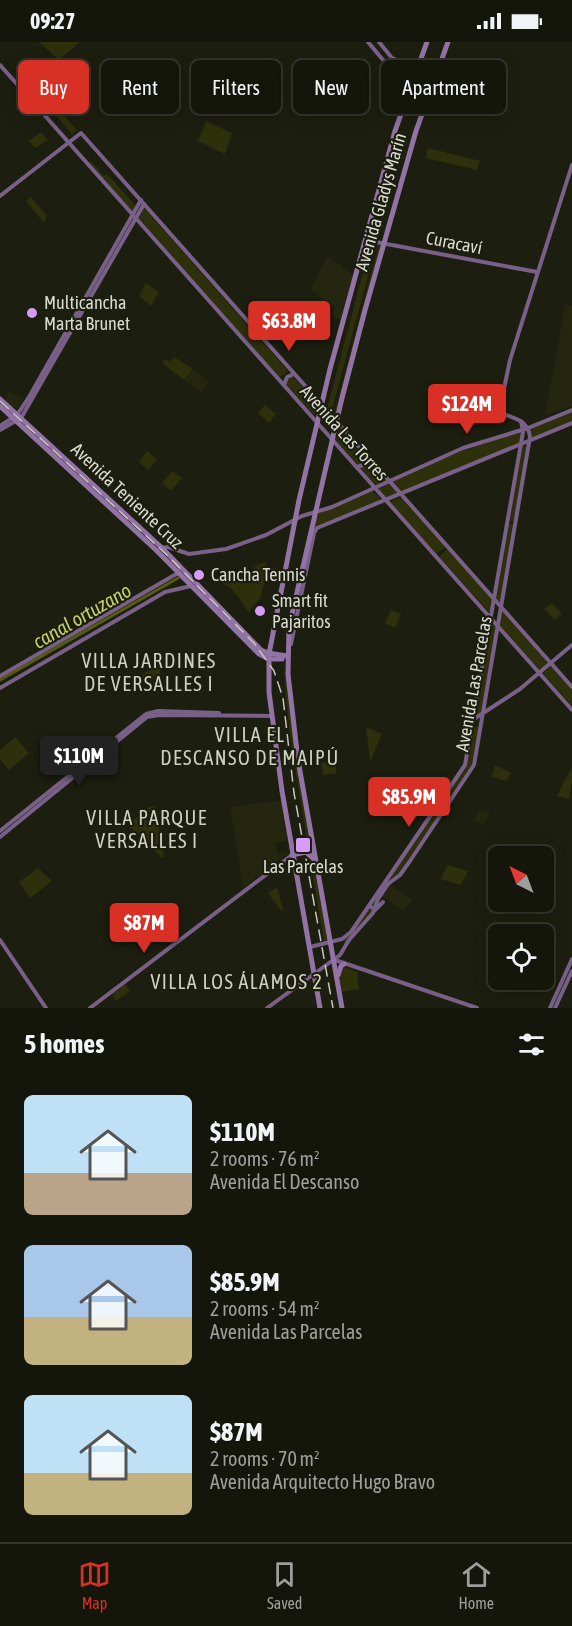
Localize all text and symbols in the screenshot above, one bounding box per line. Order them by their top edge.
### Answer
text: 09:27 [30,8,75,34]
chip: Buy [18,60,89,114]
chip: Rent [101,60,179,114]
chip: Filters [191,60,281,114]
chip: New [293,60,369,114]
chip: Apartment [381,60,506,114]
street label: Avenida Gladys Marín [351,130,410,273]
street label: Curacaví [424,227,484,258]
place label: Multicancha Marta Brunet [44,292,130,334]
pin: $63.8M [240,301,338,352]
marker: Multicancha Marta Brunet [25,306,39,320]
text: $63.8M [262,309,316,332]
street label: Avenida Las Torres [296,381,393,485]
pin: $124M [425,384,509,435]
text: $124M [442,392,492,415]
street label: Avenida Teniente Cruz [67,438,188,553]
place label: Cancha Tennis [211,564,305,585]
marker: Cancha Tennis [192,568,206,582]
water label: canal ortuzano [29,578,135,653]
place label: Smart fit Pajaritos [272,590,331,632]
marker: Smart fit Pajaritos [253,604,267,618]
street label: Avenida Las Parcelas [451,615,496,753]
district label: VILLA JARDINES DE VERSALLES I [81,649,217,695]
district label: VILLA EL DESCANSO DE MAIPÚ [160,723,340,769]
pin: $110M [37,736,121,787]
text: $110M [54,744,104,767]
pin: $85.9M [360,777,458,828]
text: $85.9M [382,785,436,808]
district label: VILLA PARQUE VERSALLES I [86,806,208,852]
marker: Las Parcelas [294,836,312,854]
north arrow [488,846,554,912]
map controls [488,846,554,990]
place label: Las Parcelas [263,856,343,877]
pin: $87M [108,903,180,954]
text: $87M [124,911,164,934]
button: locate [488,924,554,990]
district label: VILLA LOS ÁLAMOS 2 [150,970,324,993]
icon: filters [515,1028,548,1061]
text: 5 homes [24,1029,104,1059]
text: $110M [210,1117,275,1147]
icon: home [72,1119,144,1191]
text: 2 rooms · 76 m² [210,1147,320,1170]
text: Avenida El Descanso [210,1170,360,1193]
text: $85.9M [210,1267,280,1297]
icon: home [72,1269,144,1341]
text: 2 rooms · 54 m² [210,1297,320,1320]
text: Avenida Las Parcelas [210,1320,362,1343]
text: $87M [210,1417,263,1447]
icon: home [72,1419,144,1491]
text: 2 rooms · 70 m² [210,1447,320,1470]
text: Avenida Arquitecto Hugo Bravo [210,1470,435,1493]
tab: Map [78,1558,111,1612]
tab: Saved [267,1558,302,1612]
tab: Home [458,1558,494,1612]

